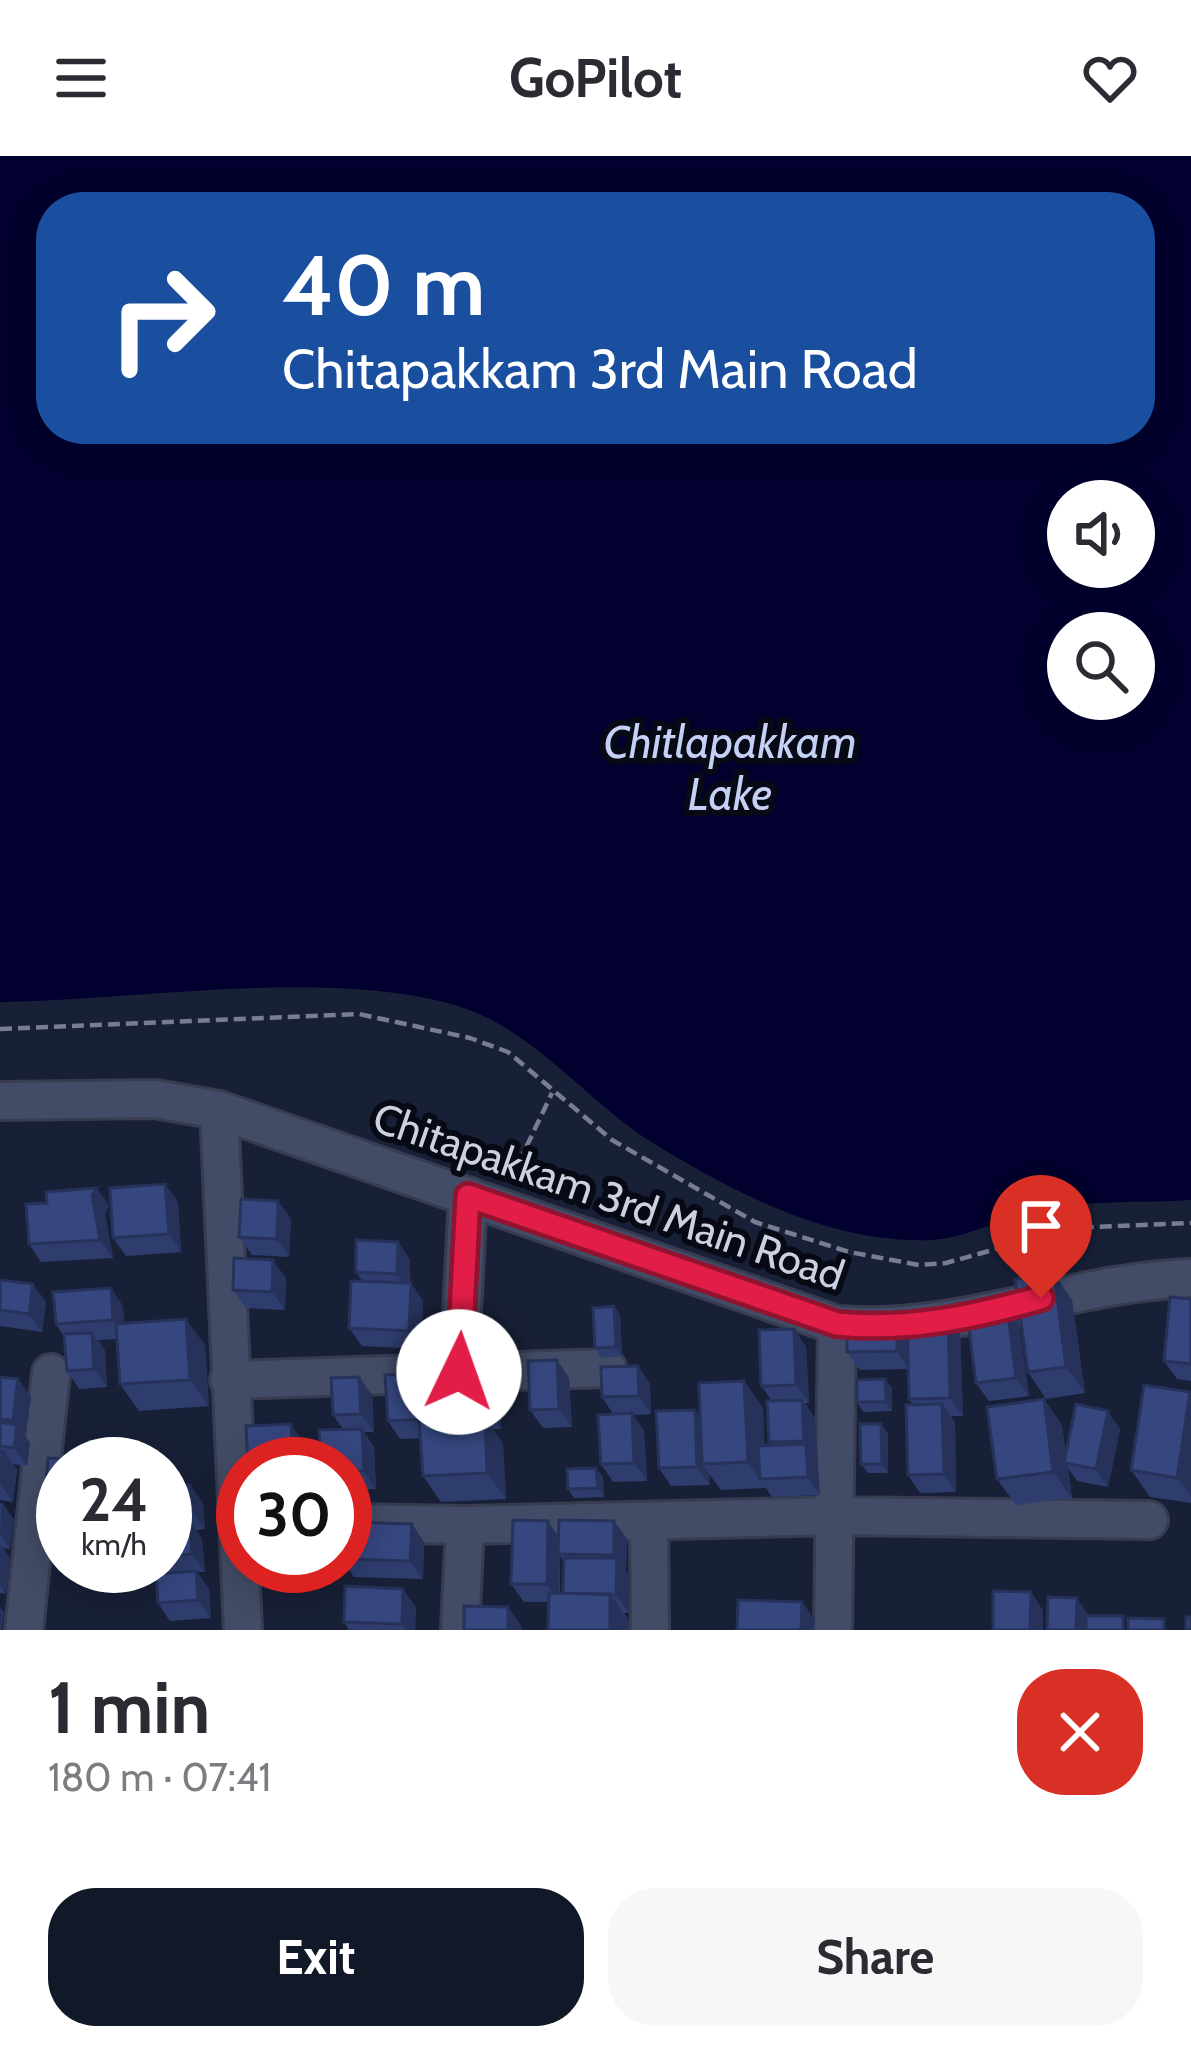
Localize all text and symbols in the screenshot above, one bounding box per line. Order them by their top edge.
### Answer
icon: menu [48,45,114,111]
text: GoPilot [509,45,682,111]
icon: heart [1077,45,1143,111]
text: 40 m [282,234,485,336]
icon: right [84,240,240,396]
text: Chitapakkam 3rd Main Road [282,336,918,402]
map controls [1047,480,1155,720]
button: sound [1047,480,1155,588]
button: search [1047,612,1155,720]
water label: Chitlapakkam Lake [604,715,856,821]
street label: Chitapakkam 3rd Main Road [367,1091,851,1301]
pin [990,1175,1092,1298]
icon: arrive [1008,1193,1074,1259]
position arrow [396,1309,522,1435]
speed limit sign: 30 [216,1437,372,1593]
text: 24 [80,1463,149,1536]
text: km/h [81,1526,147,1563]
text: 1 min [48,1664,210,1751]
button: close [1017,1669,1143,1795]
text: 180 m · 07:41 [48,1753,271,1801]
button: Exit [48,1888,584,2026]
button: Share [608,1888,1143,2026]

